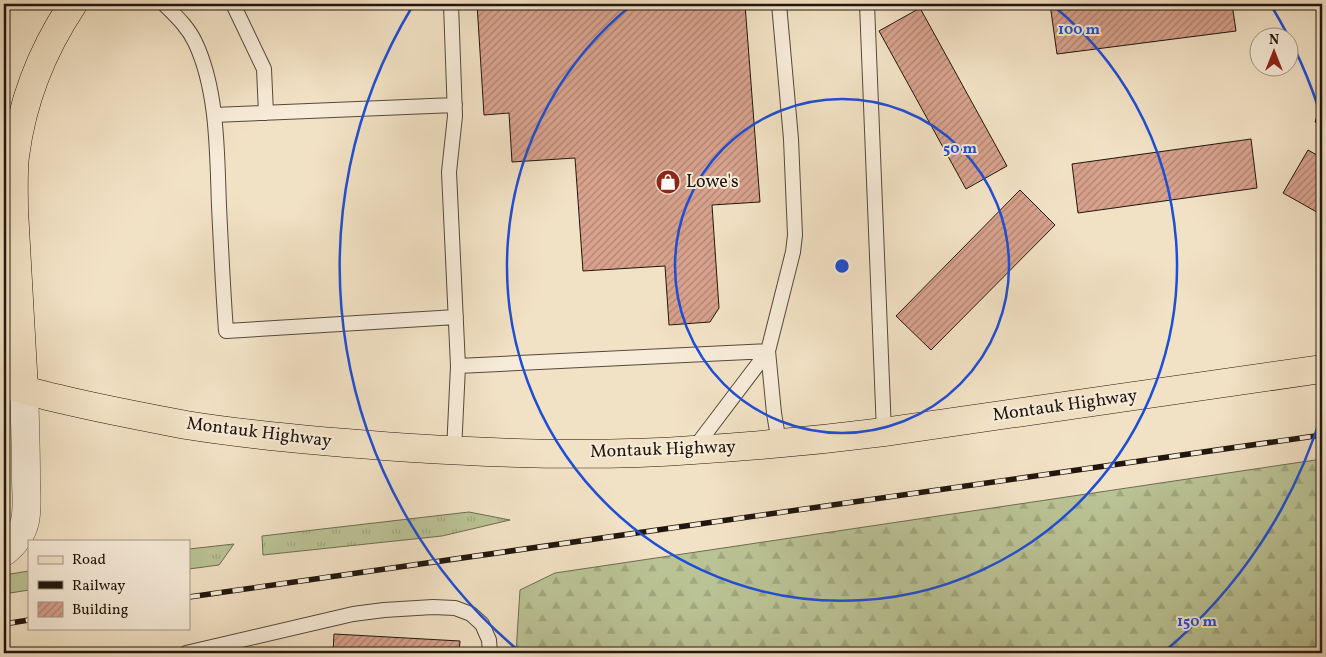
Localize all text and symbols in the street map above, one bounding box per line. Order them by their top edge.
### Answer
text: 100 m [1058,20,1101,41]
north arrow [1248,28,1298,78]
text: N [1269,31,1279,50]
text: 50 m [943,139,977,160]
shop icon: Lowe's [655,169,681,195]
place label: Lowe's [686,170,739,195]
centre of rings [833,257,851,275]
street label: Montauk Highway [991,383,1139,429]
street label: Montauk Highway [185,412,333,454]
street label: Montauk Highway [590,435,737,465]
legend [28,540,190,630]
text: Road [72,550,106,571]
text: Railway [72,576,125,597]
text: Building [72,600,129,621]
text: 150 m [1177,612,1217,633]

